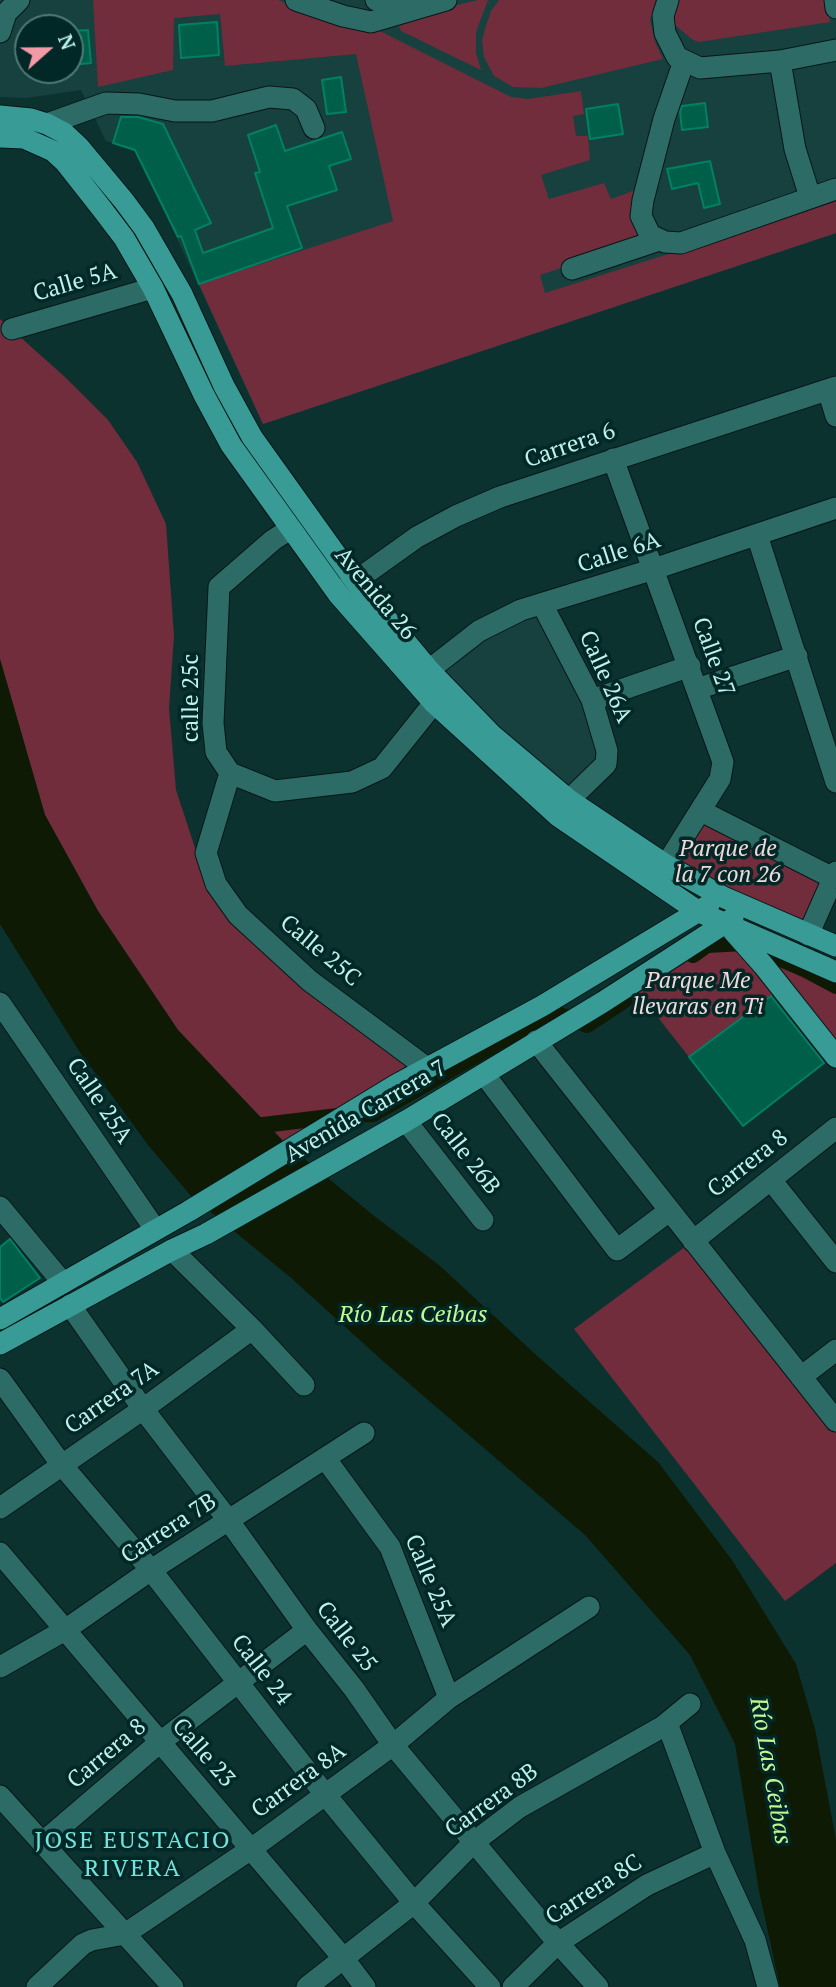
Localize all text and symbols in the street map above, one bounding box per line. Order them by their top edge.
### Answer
north arrow [14,14,84,84]
text: N [53,31,81,53]
street label: Calle 5A [30,258,120,308]
street label: Carrera 6 [521,418,619,474]
street label: Calle 6A [574,527,664,579]
street label: Avenida 26 [328,542,422,646]
street label: Calle 27 [686,614,740,700]
street label: Calle 26A [573,627,637,727]
street label: calle 25c [177,654,205,742]
park label: Parque de la 7 con 26 [675,835,781,889]
street label: Calle 25C [274,909,366,993]
park label: Parque Me llevaras en Ti [632,967,764,1021]
street label: Calle 25A [60,1053,138,1149]
street label: Avenida Carrera 7 [281,1055,451,1169]
street label: Calle 26B [425,1108,505,1200]
street label: Carrera 8 [702,1124,794,1204]
water label: Río Las Ceibas [338,1301,488,1329]
street label: Carrera 7A [60,1356,164,1440]
street label: Carrera 7B [116,1488,222,1570]
street label: Calle 25A [398,1531,462,1631]
street label: Calle 25 [310,1596,382,1678]
street label: Calle 24 [225,1629,297,1711]
water label: Río Las Ceibas [743,1695,797,1847]
street label: Carrera 8 [62,1713,152,1795]
street label: Calle 23 [166,1713,240,1793]
street label: Carrera 8A [247,1738,351,1824]
street label: Carrera 8B [440,1758,544,1844]
district label: JOSE EUSTACIO RIVERA [36,1827,230,1883]
street label: Carrera 8C [541,1849,647,1931]

